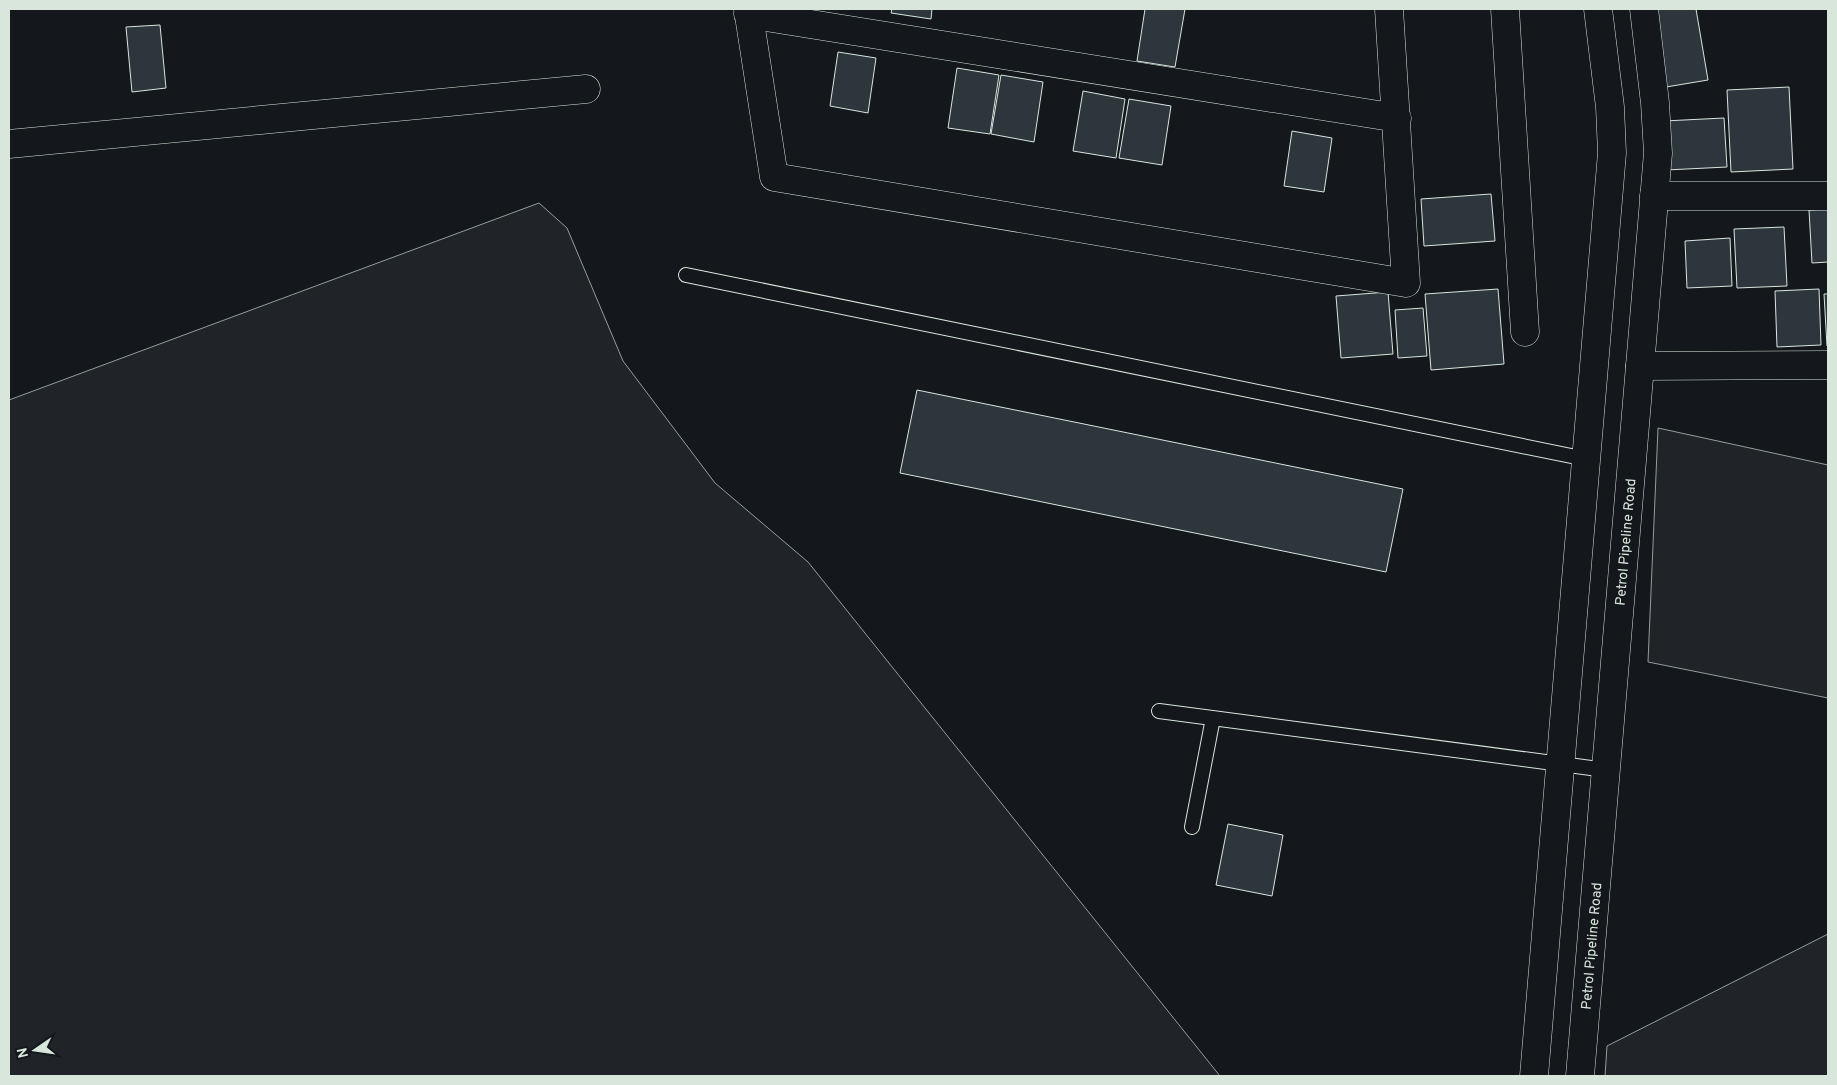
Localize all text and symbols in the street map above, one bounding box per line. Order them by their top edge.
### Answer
street label: Petrol Pipeline Road [1612,478,1641,606]
street label: Petrol Pipeline Road [1578,882,1607,1010]
north arrow [10,1025,60,1075]
text: N [14,1046,33,1059]

